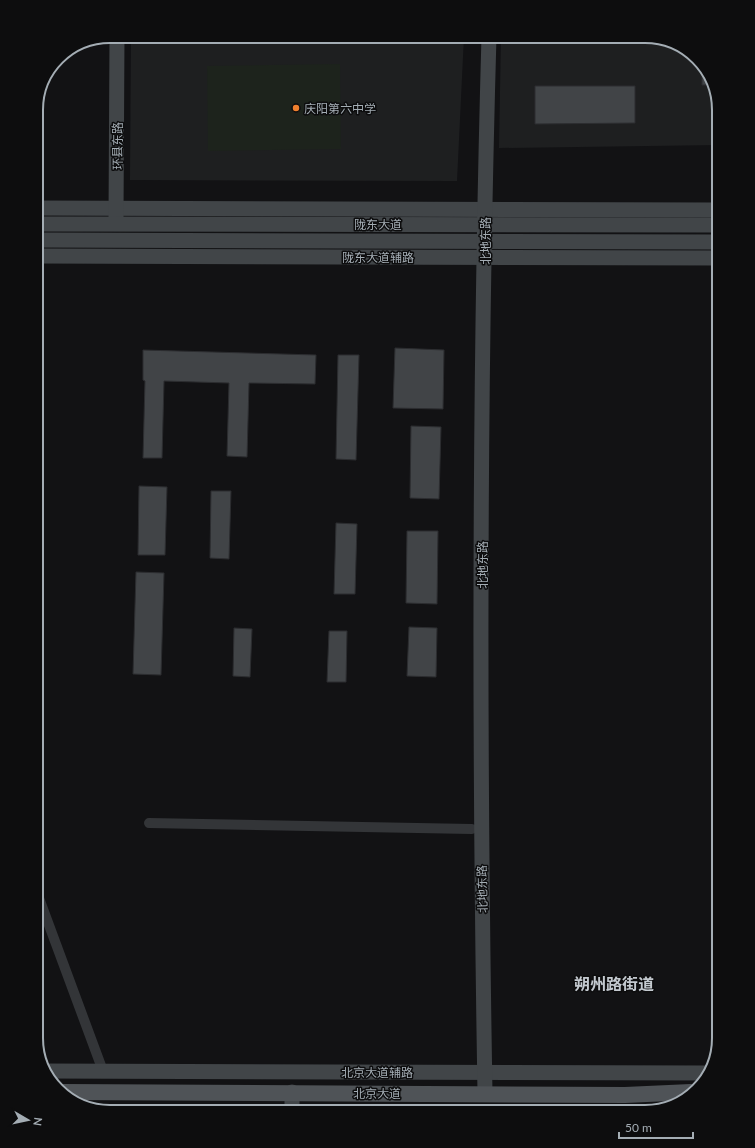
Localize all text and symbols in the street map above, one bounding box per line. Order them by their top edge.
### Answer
place label: 庆阳第六中学 [304,101,376,116]
marker: 庆阳第六中学 [291,103,301,113]
street label: 环县东路 [110,122,125,170]
street label: 陇东大道 [354,217,402,232]
street label: 北地东路 [478,217,493,265]
street label: 陇东大道辅路 [342,250,414,265]
street label: 北地东路 [475,541,490,589]
street label: 北地东路 [474,865,490,913]
district label: 朔州路街道 [574,974,654,993]
street label: 北京大道辅路 [341,1065,413,1080]
street label: 北京大道 [353,1086,401,1101]
north arrow [8,1100,48,1140]
scale bar [619,1114,693,1140]
text: N [31,1116,45,1127]
text: 50 m [625,1120,652,1135]

